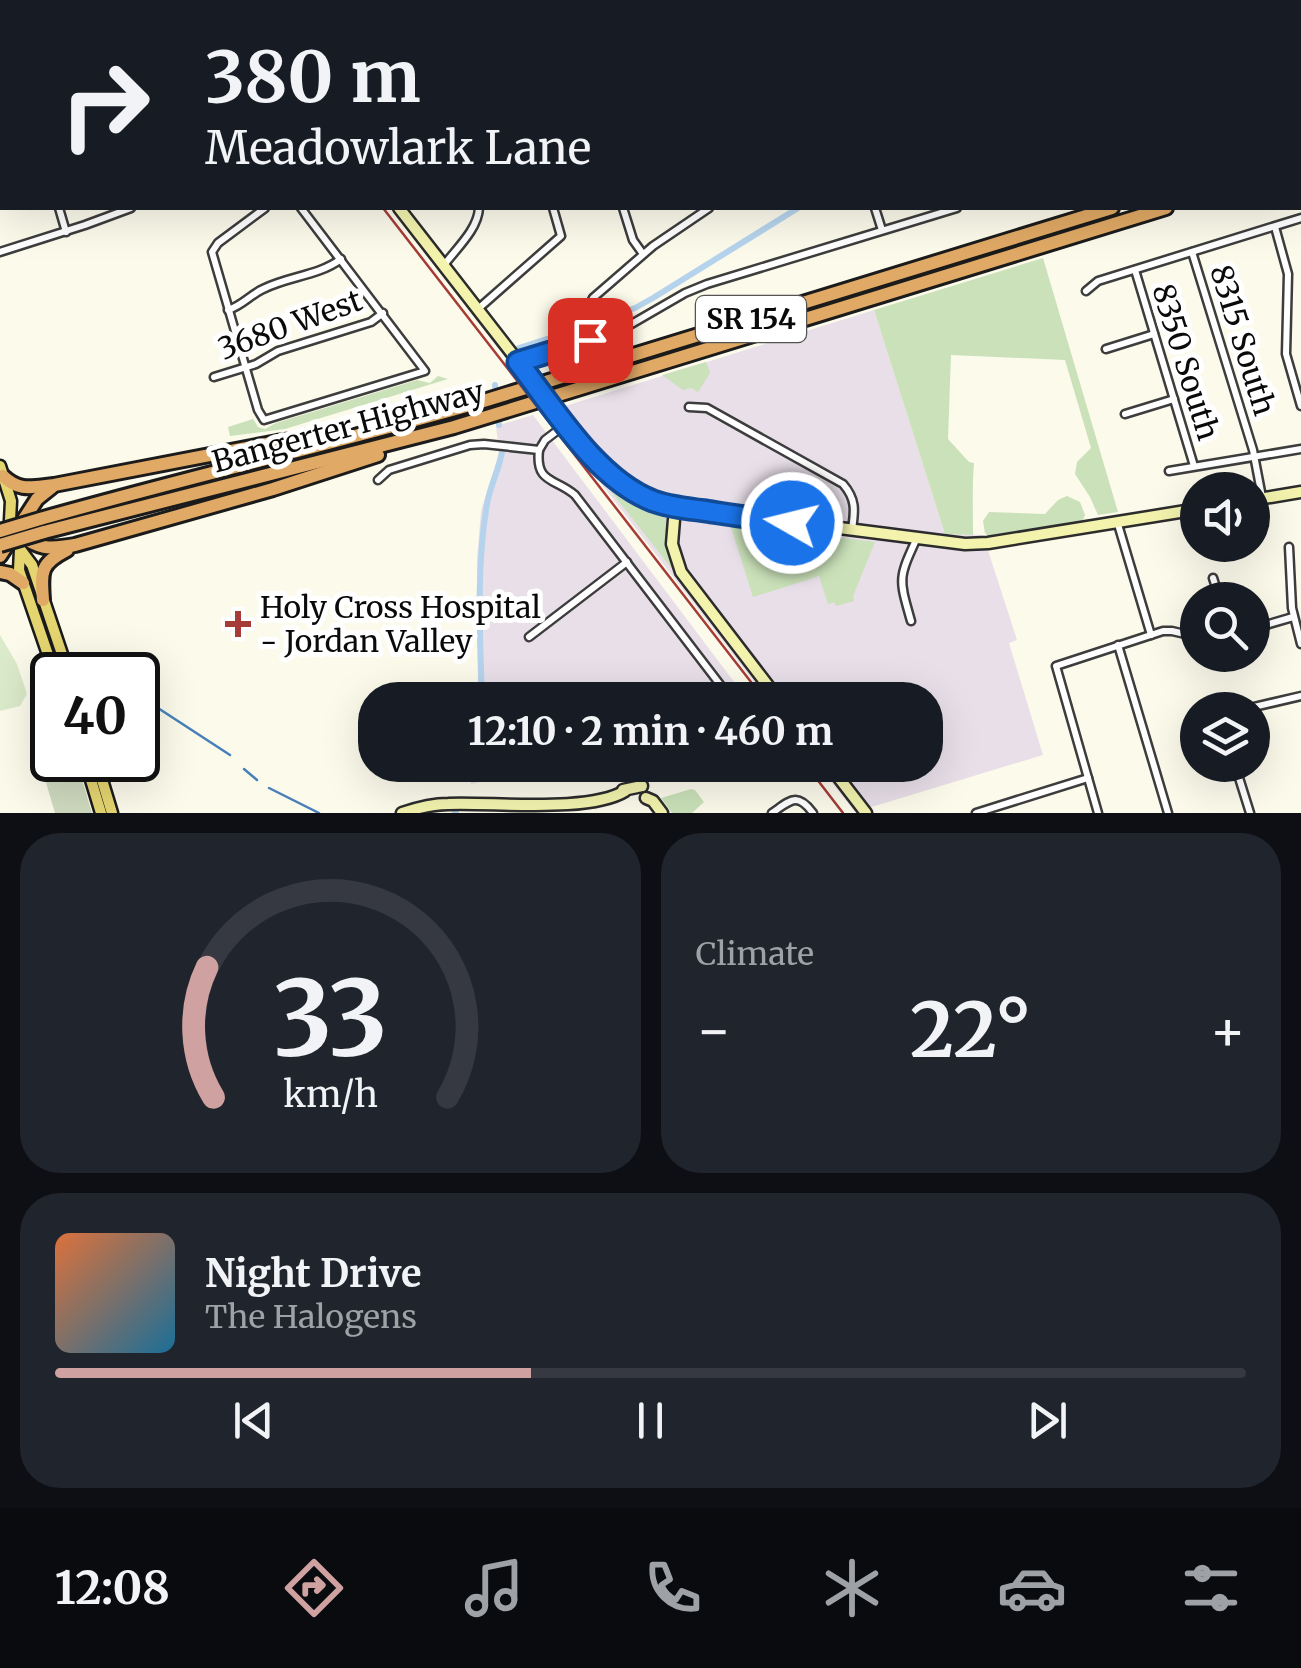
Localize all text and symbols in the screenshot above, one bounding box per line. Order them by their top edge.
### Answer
text: 380 m [205,33,421,121]
icon: right [40,40,170,170]
text: Meadowlark Lane [205,120,591,176]
street label: 8315 South [1202,260,1284,420]
street label: 8350 South [1144,279,1228,445]
street label: 3680 West [213,280,367,368]
road number: SR 154 [696,296,806,342]
pin [548,298,633,383]
icon: arrive [563,313,618,368]
street label: Bangerter Highway [208,371,488,481]
position arrow [740,471,844,575]
map controls [1180,472,1270,782]
button: sound [1180,472,1270,562]
button: search [1180,582,1270,672]
place label: Holy Cross Hospital - Jordan Valley [260,588,541,660]
marker: Holy Cross Hospital - Jordan Valley [225,611,251,637]
speed limit sign: 40 [30,652,160,782]
button: layers [1180,692,1270,782]
text: 12:10 · 2 min · 460 m [468,708,833,755]
text: Climate [696,934,814,974]
text: 33 [273,953,388,1083]
text: 22° [910,983,1032,1077]
text: − [696,996,732,1065]
text: + [1209,996,1246,1065]
text: km/h [283,1072,378,1117]
text: Night Drive [205,1250,422,1297]
text: The Halogens [205,1297,417,1337]
icon: previous [226,1393,281,1448]
icon: pause [623,1393,678,1448]
icon: next [1020,1393,1075,1448]
icon: directions [279,1553,349,1623]
icon: music [459,1553,529,1623]
icon: phone [638,1553,708,1623]
icon: climate [817,1553,887,1623]
icon: car [997,1553,1067,1623]
icon: filters [1176,1553,1246,1623]
text: 12:08 [55,1560,170,1616]

